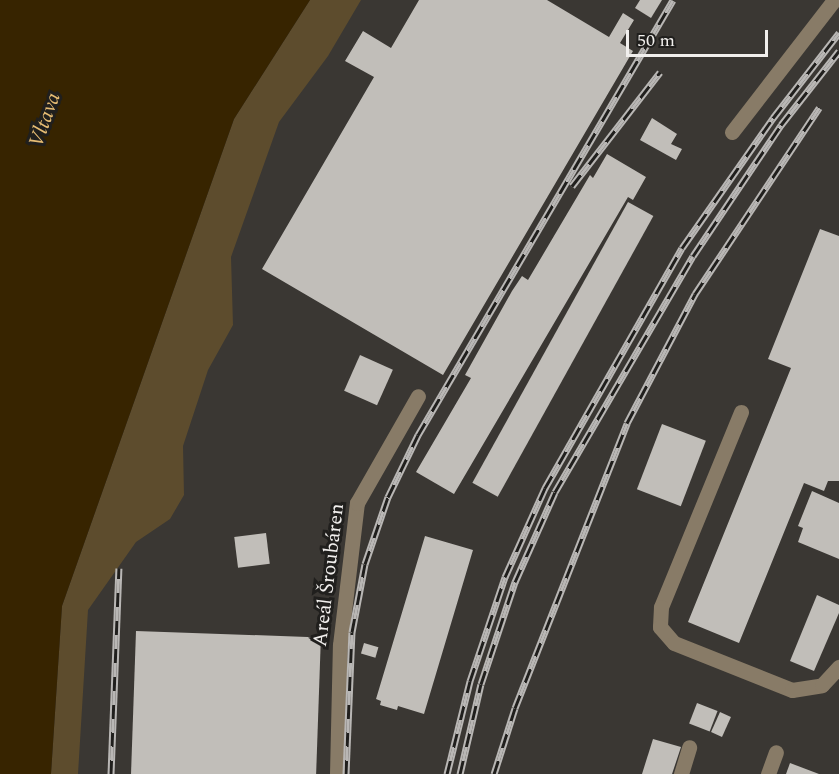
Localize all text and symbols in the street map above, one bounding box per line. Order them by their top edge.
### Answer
scale bar [629,18,772,56]
text: 50 m [637,27,675,54]
water label: Vltava [23,89,67,151]
street label: Areál Šroubáren [308,502,350,648]

